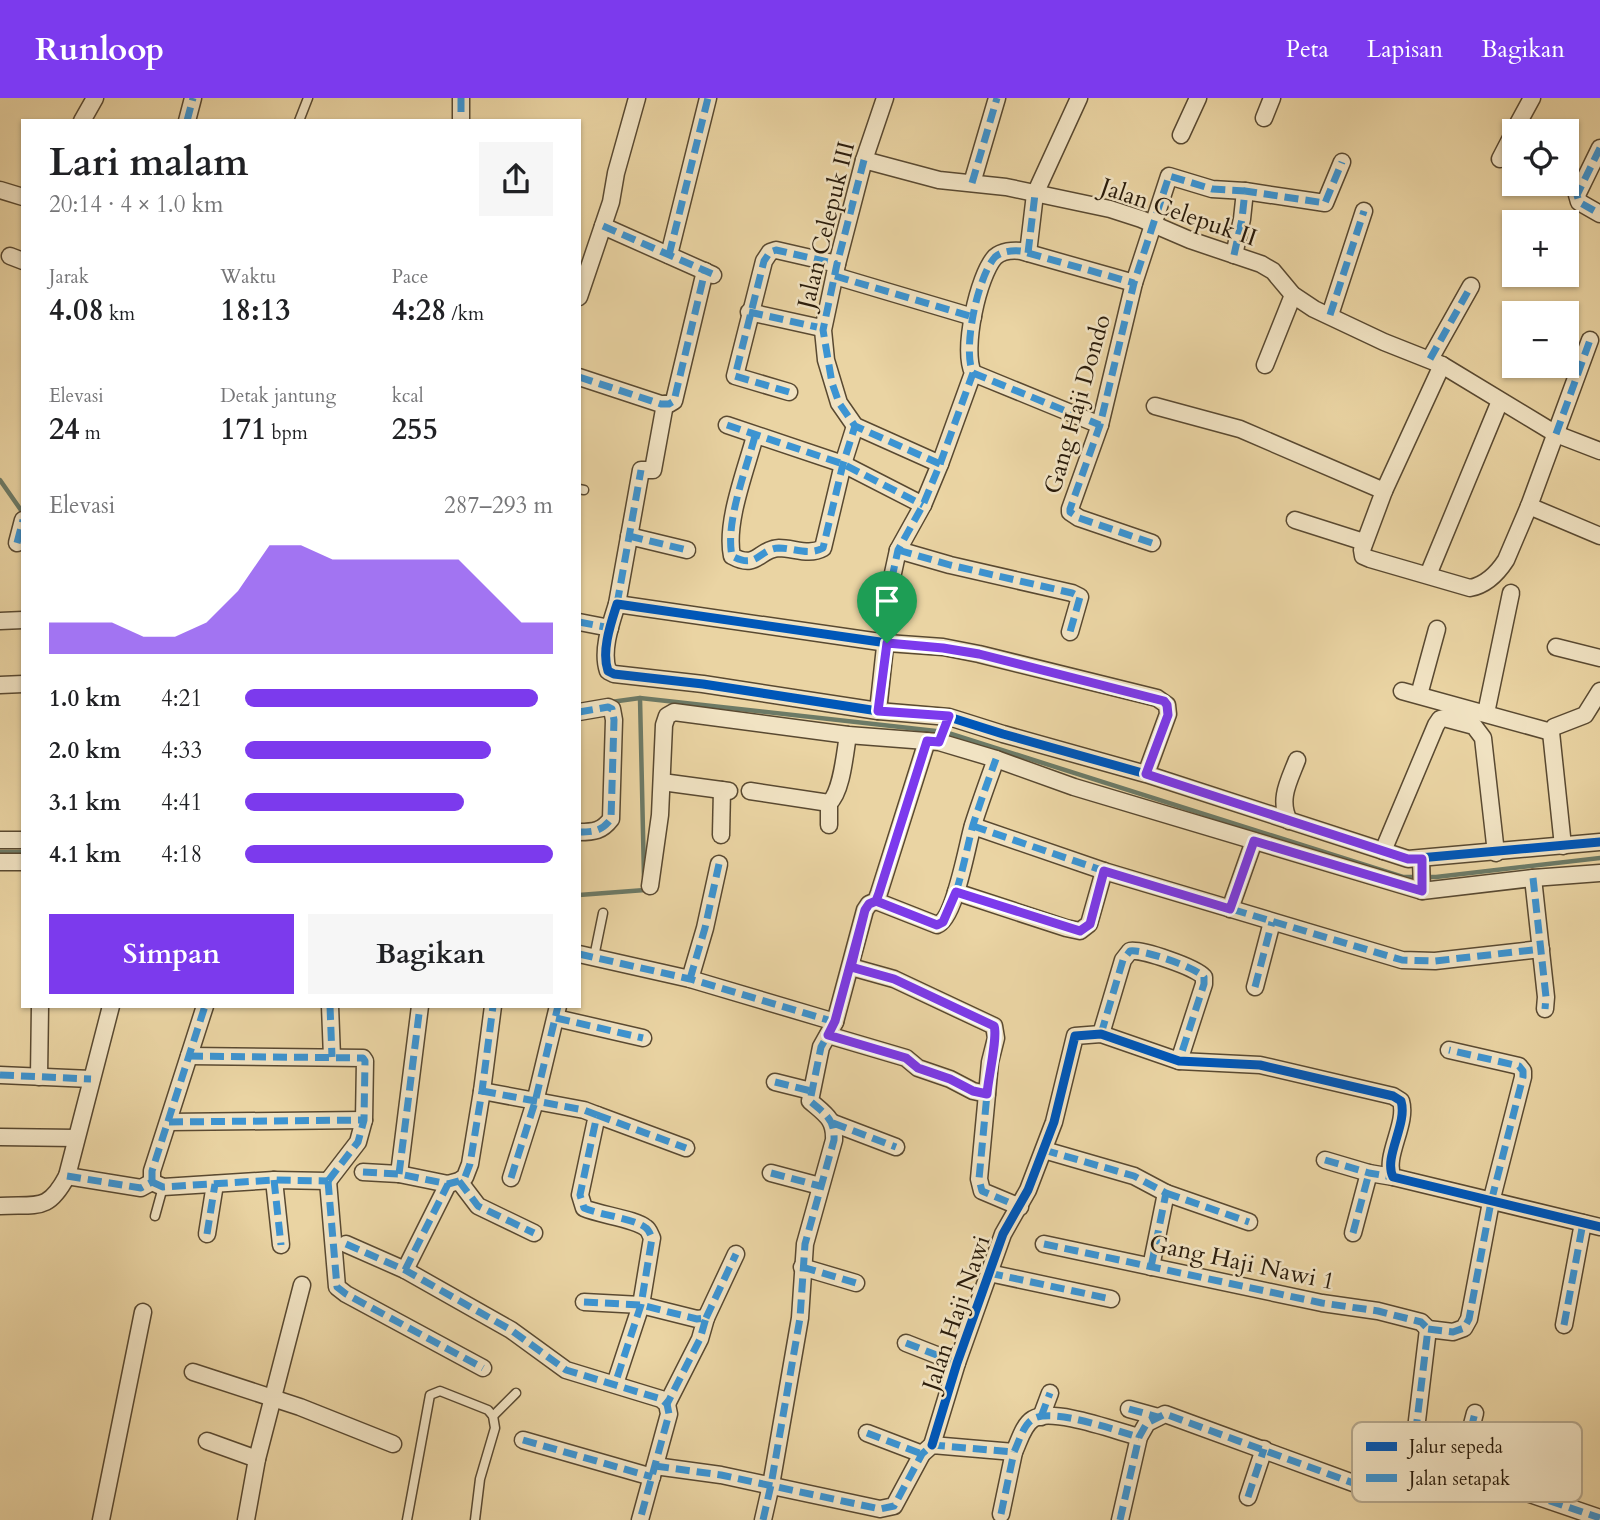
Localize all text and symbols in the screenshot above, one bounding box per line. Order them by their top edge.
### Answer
text: Runloop [35,27,164,72]
text: Peta [1286,33,1329,66]
text: Lapisan [1367,33,1443,66]
text: Bagikan [1481,33,1565,66]
map controls [1502,119,1579,378]
button: locate [1502,119,1579,196]
text: Lari malam [49,137,248,189]
street label: Jalan Celepuk III [789,138,863,315]
button: share [479,142,553,216]
street label: Jalan Celepuk II [1094,169,1261,255]
text: 20:14 · 4 × 1.0 km [49,189,223,220]
button: + [1502,210,1579,287]
text: Jarak [49,264,89,290]
text: Waktu [220,264,276,290]
text: Pace [392,264,428,290]
text: 4.08 [49,290,104,331]
text: 18:13 [220,290,291,331]
text: 4:28 [392,290,446,331]
text: km [104,301,135,327]
text: /km [446,301,484,327]
button: − [1502,301,1579,378]
street label: Gang Haji Dondo [1036,311,1119,498]
text: Elevasi [49,383,104,409]
text: Detak jantung [220,383,336,409]
text: kcal [392,383,424,409]
text: 24 [49,409,80,450]
text: 171 [220,409,266,450]
text: 255 [392,409,438,450]
text: m [80,420,101,446]
text: bpm [266,420,308,446]
text: Elevasi [49,490,115,521]
text: 287–293 m [444,490,553,521]
pin [857,571,917,643]
icon: arrive [868,582,906,620]
text: 1.0 km [49,683,121,714]
text: 4:21 [161,683,202,714]
text: 2.0 km [49,735,121,766]
text: 4:33 [161,735,202,766]
text: 3.1 km [49,787,121,818]
text: 4:41 [161,787,202,818]
text: 4.1 km [49,839,121,870]
text: 4:18 [161,839,202,870]
button: Simpan [49,914,294,994]
button: Bagikan [308,914,553,994]
street label: Gang Haji Nawi 1 [1146,1227,1338,1298]
street label: Jalan Haji Nawi [913,1231,999,1398]
legend [1352,1422,1582,1502]
text: Jalur sepeda [1406,1434,1503,1460]
text: Jalan setapak [1406,1466,1511,1492]

